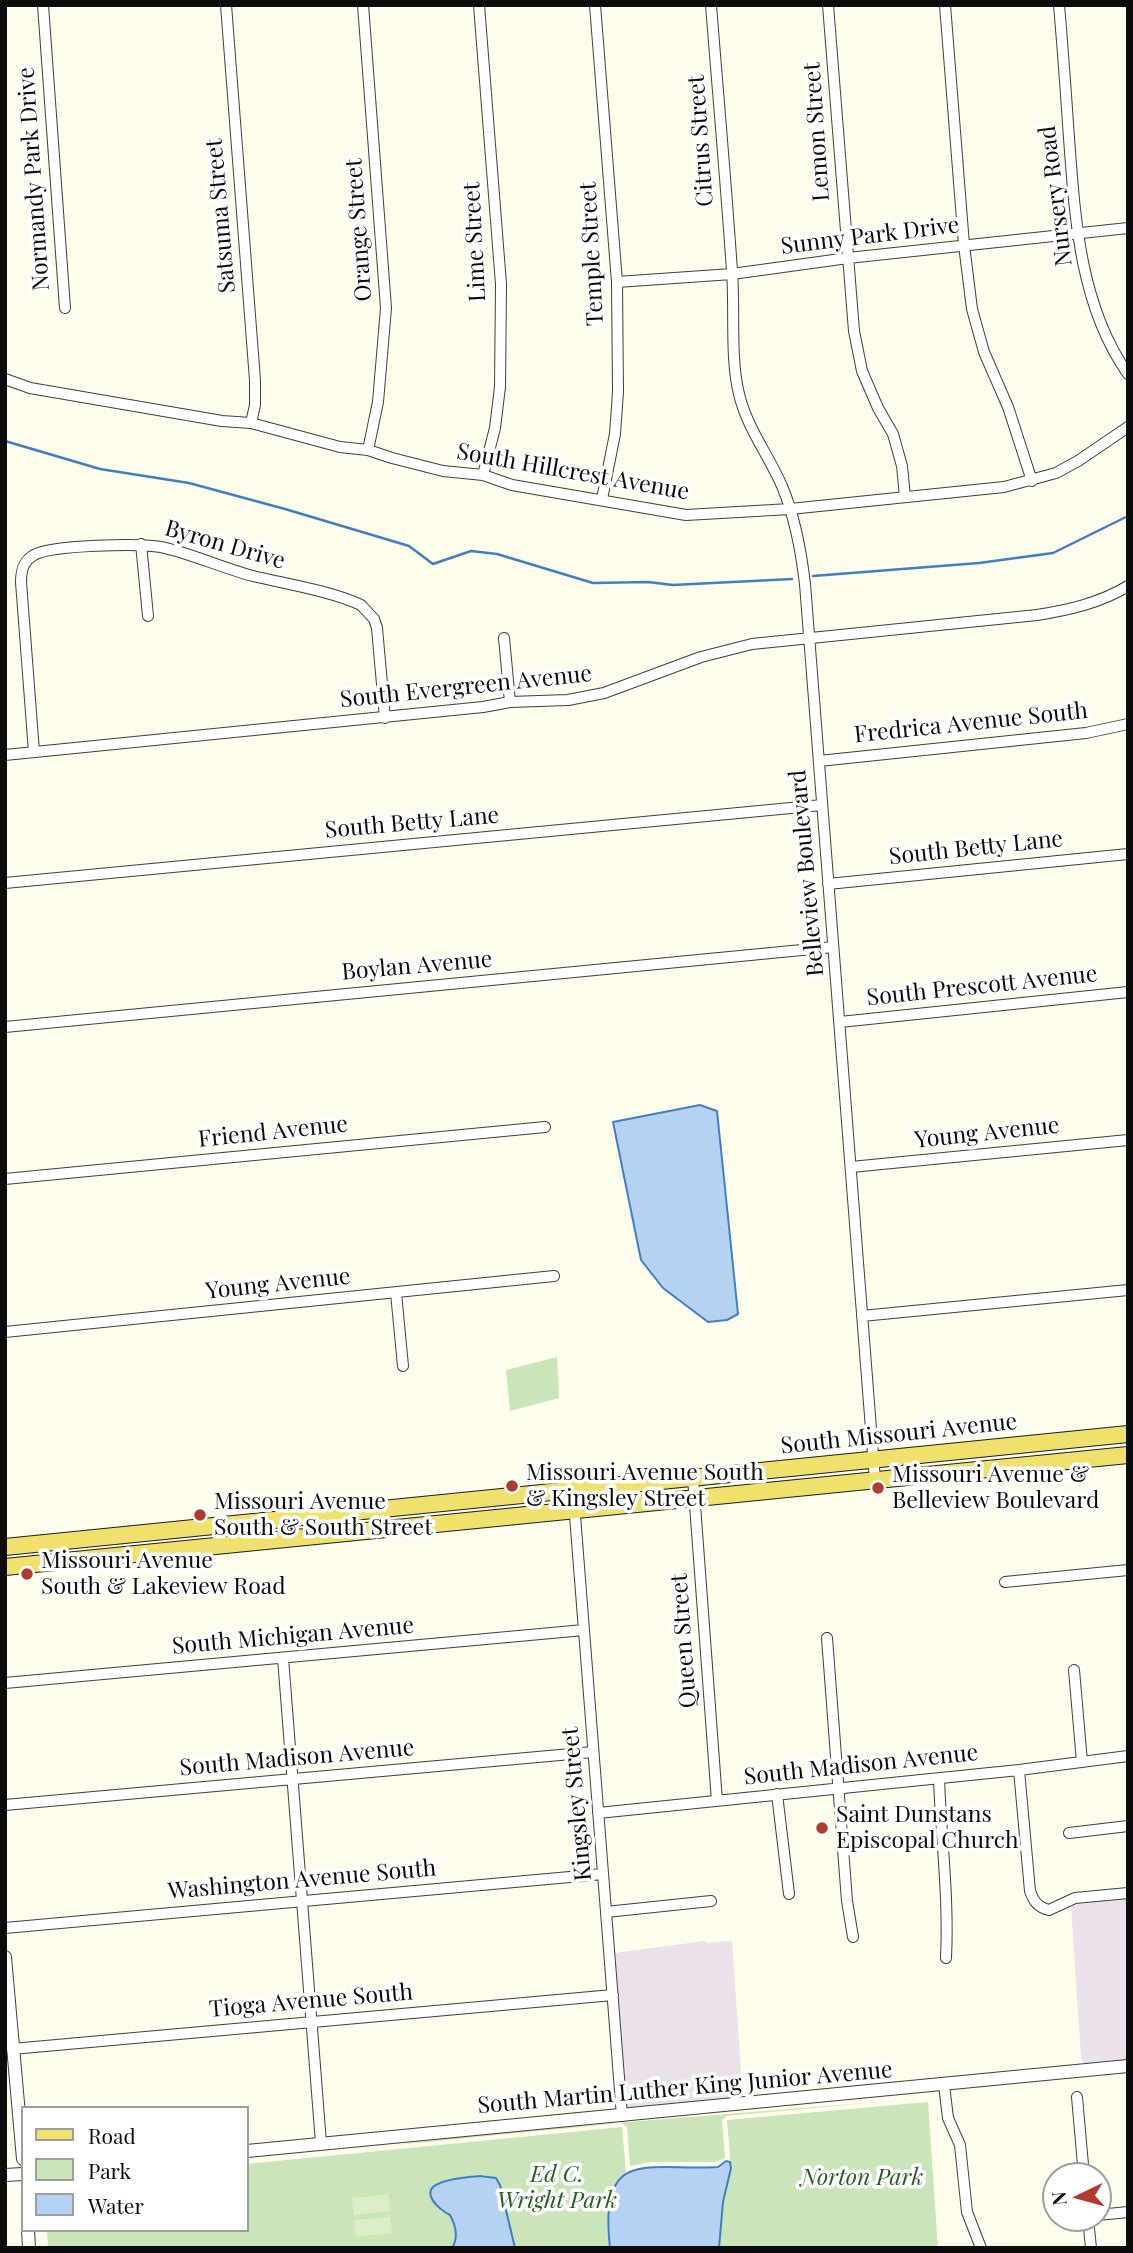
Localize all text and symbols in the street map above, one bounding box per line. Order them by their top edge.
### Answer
street label: Lemon Street [798,62,836,202]
street label: Normandy Park Drive [12,66,56,292]
street label: Citrus Street [683,74,719,208]
street label: Nursery Road [1034,124,1078,268]
street label: Satsuma Street [200,138,242,294]
street label: Orange Street [340,158,378,302]
street label: Lime Street [458,181,492,303]
street label: Temple Street [574,181,610,327]
street label: Sunny Park Drive [779,211,961,261]
street label: South Hillcrest Avenue [455,438,691,506]
street label: Byron Drive [162,515,288,575]
street label: South Evergreen Avenue [339,660,593,714]
street label: Fredrica Avenue South [853,697,1089,749]
street label: Belleview Boulevard [784,769,830,977]
street label: South Betty Lane [324,802,500,844]
street label: South Betty Lane [888,825,1064,871]
street label: Boylan Avenue [341,946,493,986]
street label: South Prescott Avenue [865,960,1099,1012]
street label: Friend Avenue [197,1110,349,1154]
street label: Young Avenue [913,1112,1061,1154]
street label: Young Avenue [204,1263,352,1305]
street label: South Missouri Avenue [779,1408,1019,1460]
place label: Missouri Avenue South & Kingsley Street [526,1459,764,1513]
place label: Missouri Avenue & Belleview Boulevard [892,1461,1099,1515]
marker: Missouri Avenue South & Kingsley Street [504,1478,520,1494]
marker: Missouri Avenue & Belleview Boulevard [870,1480,886,1496]
place label: Missouri Avenue South & South Street [214,1488,432,1542]
marker: Missouri Avenue South & South Street [192,1507,208,1523]
place label: Missouri Avenue South & Lakeview Road [41,1547,286,1601]
marker: Missouri Avenue South & Lakeview Road [19,1566,35,1582]
street label: Queen Street [666,1573,702,1709]
street label: South Michigan Avenue [171,1612,415,1660]
street label: Kingsley Street [557,1726,597,1882]
street label: South Madison Avenue [178,1734,416,1782]
street label: South Madison Avenue [742,1739,980,1791]
place label: Saint Dunstans Episcopal Church [836,1801,1018,1855]
marker: Saint Dunstans Episcopal Church [814,1820,830,1836]
street label: Washington Avenue South [167,1855,437,1905]
street label: Tioga Avenue South [208,1978,414,2024]
street label: South Martin Luther King Junior Avenue [476,2056,894,2120]
legend [21,2106,248,2232]
text: Road [88,2121,136,2149]
text: Park [88,2156,131,2184]
park label: Ed C. Wright Park [497,2161,617,2215]
north arrow [1042,2162,1112,2232]
park label: Norton Park [801,2164,923,2192]
text: Water [88,2191,144,2219]
text: N [1045,2191,1072,2207]

